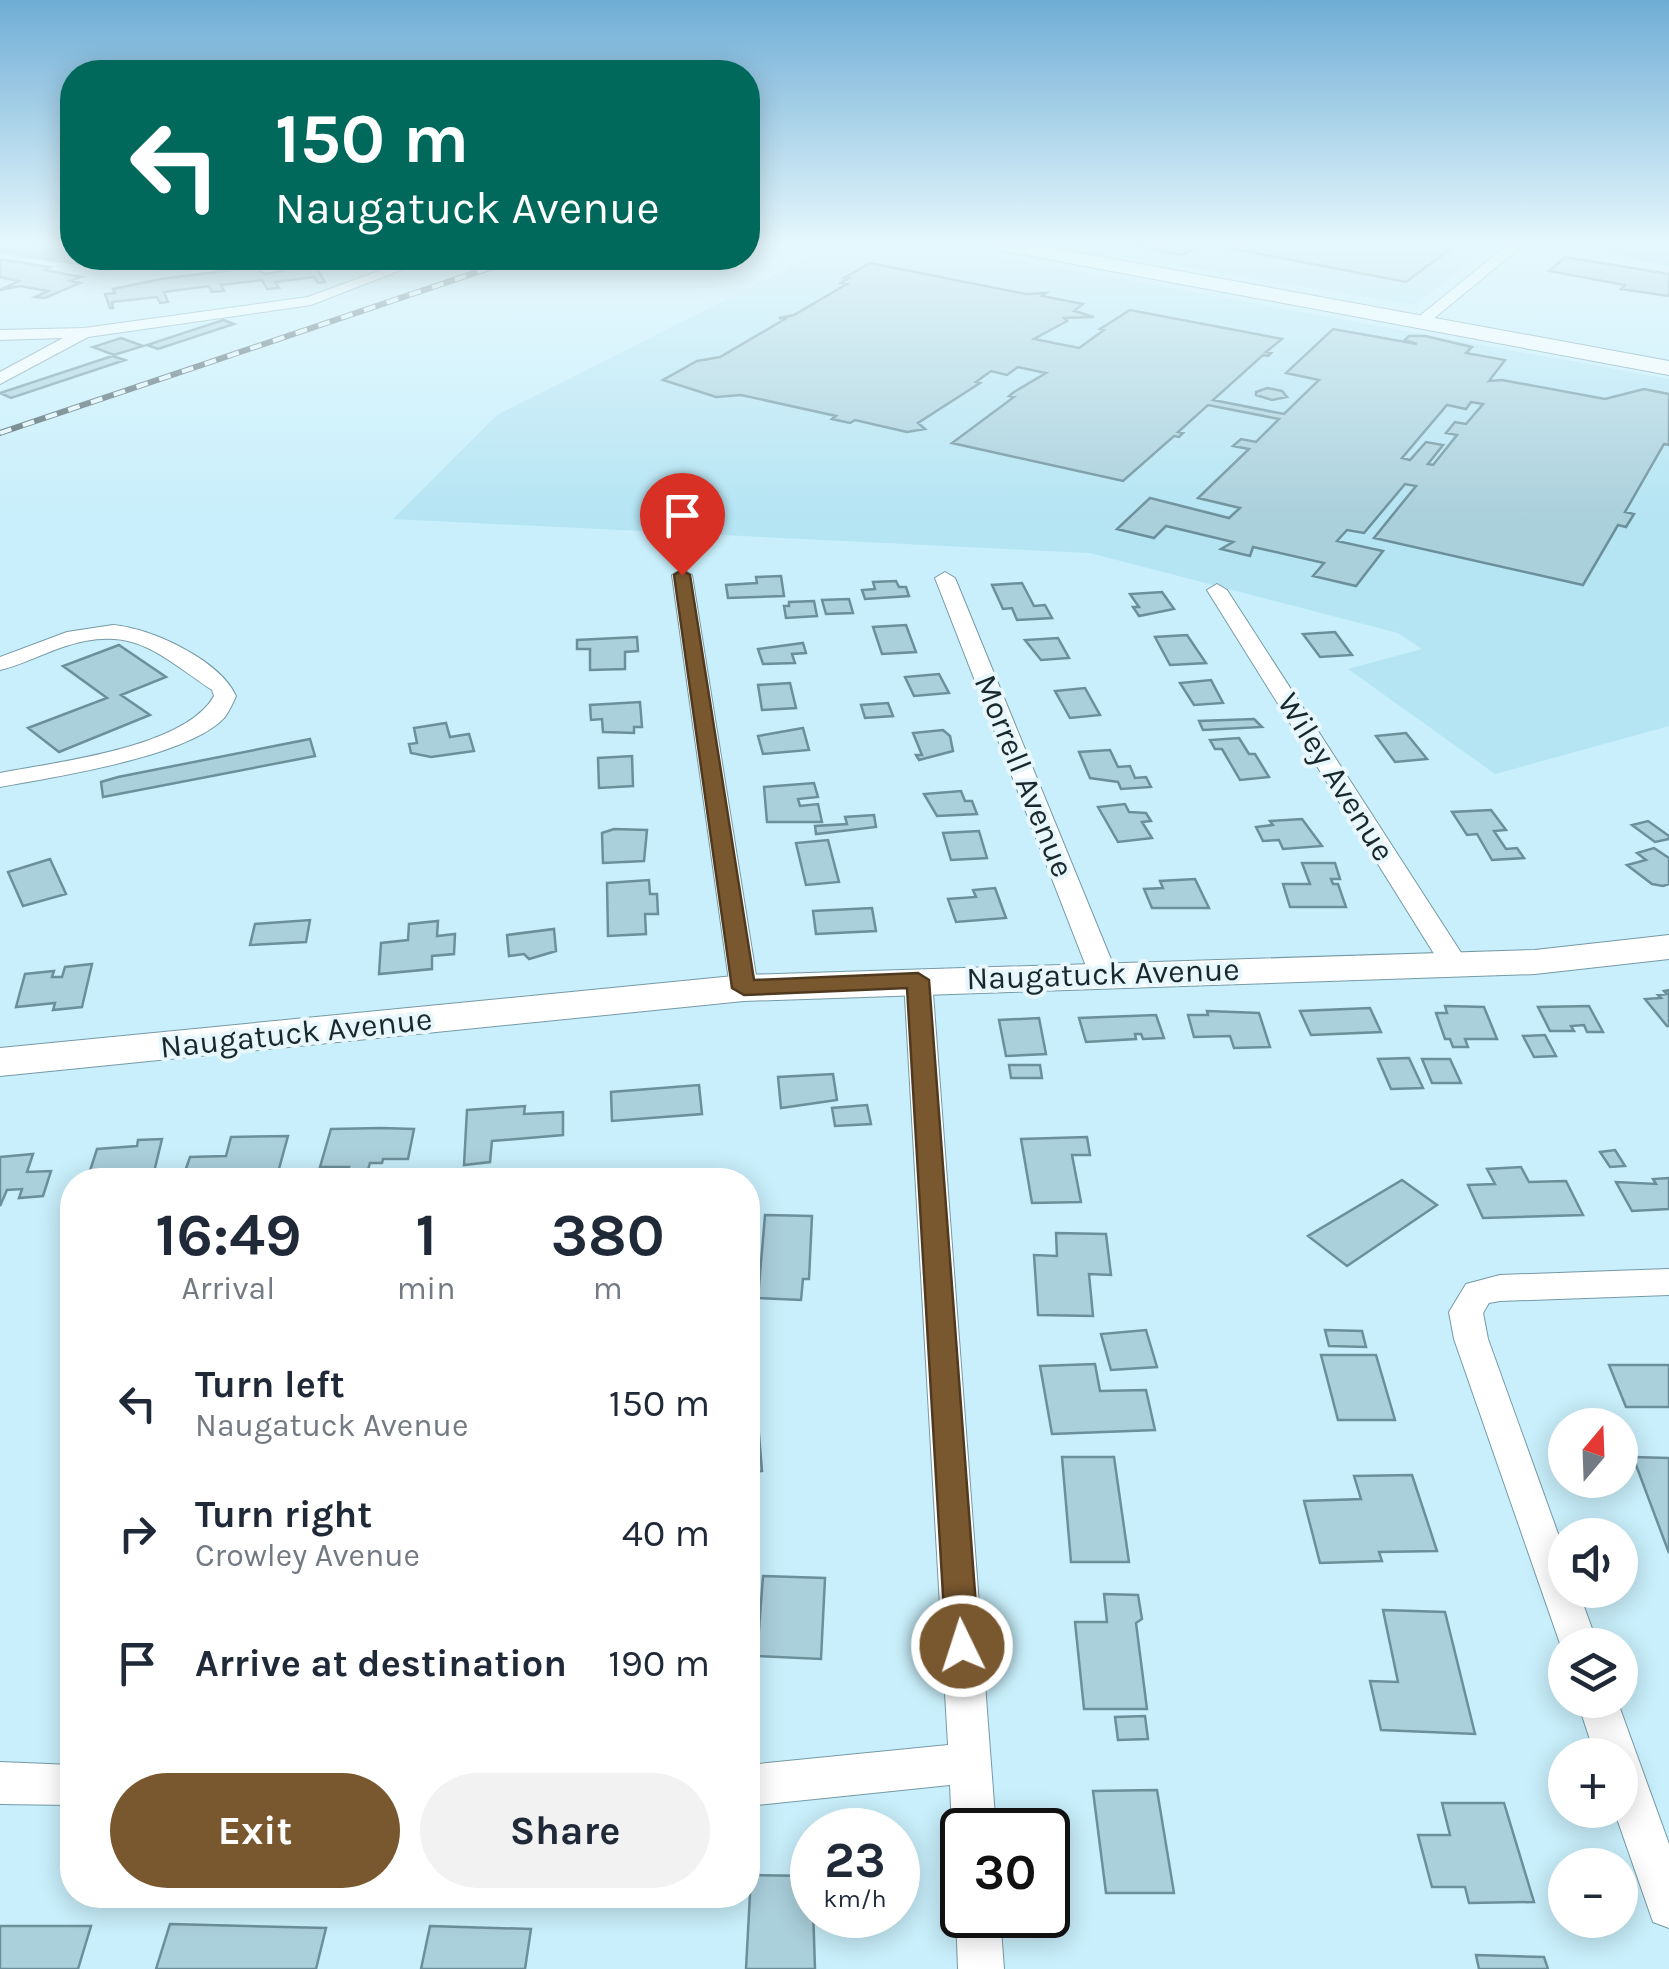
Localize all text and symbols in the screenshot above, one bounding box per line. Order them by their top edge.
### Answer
text: 150 m [275,98,469,180]
icon: left [110,100,240,230]
text: Naugatuck Avenue [275,182,660,234]
pin [640,473,725,576]
icon: arrive [655,488,710,543]
street label: Morrell Avenue [967,669,1081,883]
street label: Wiley Avenue [1270,686,1402,868]
street label: Naugatuck Avenue [966,951,1240,997]
street label: Naugatuck Avenue [158,1000,434,1066]
text: 16:49 [155,1200,301,1270]
text: 1 [415,1200,437,1270]
text: 380 [551,1200,665,1270]
text: Arrival [181,1270,275,1307]
text: min [397,1270,455,1307]
text: m [593,1270,623,1307]
text: Turn left [195,1362,345,1407]
icon: left [110,1376,165,1431]
text: 150 m [609,1381,710,1426]
text: Naugatuck Avenue [195,1407,468,1444]
north arrow [1548,1408,1638,1498]
map controls [1548,1408,1638,1938]
text: Turn right [195,1492,372,1537]
icon: right [110,1506,165,1561]
text: 40 m [622,1511,710,1556]
button: sound [1548,1518,1638,1608]
text: Crowley Avenue [195,1537,420,1574]
position arrow [910,1594,1014,1698]
button: layers [1548,1628,1638,1718]
icon: arrive [110,1636,165,1691]
text: Arrive at destination [195,1641,567,1686]
text: 190 m [608,1641,710,1686]
button: + [1548,1738,1638,1828]
button: Exit [110,1773,400,1888]
button: Share [420,1773,710,1888]
speed limit sign: 30 [940,1808,1070,1938]
text: 23 [824,1831,886,1890]
button: − [1548,1848,1638,1938]
text: km/h [823,1884,887,1913]

